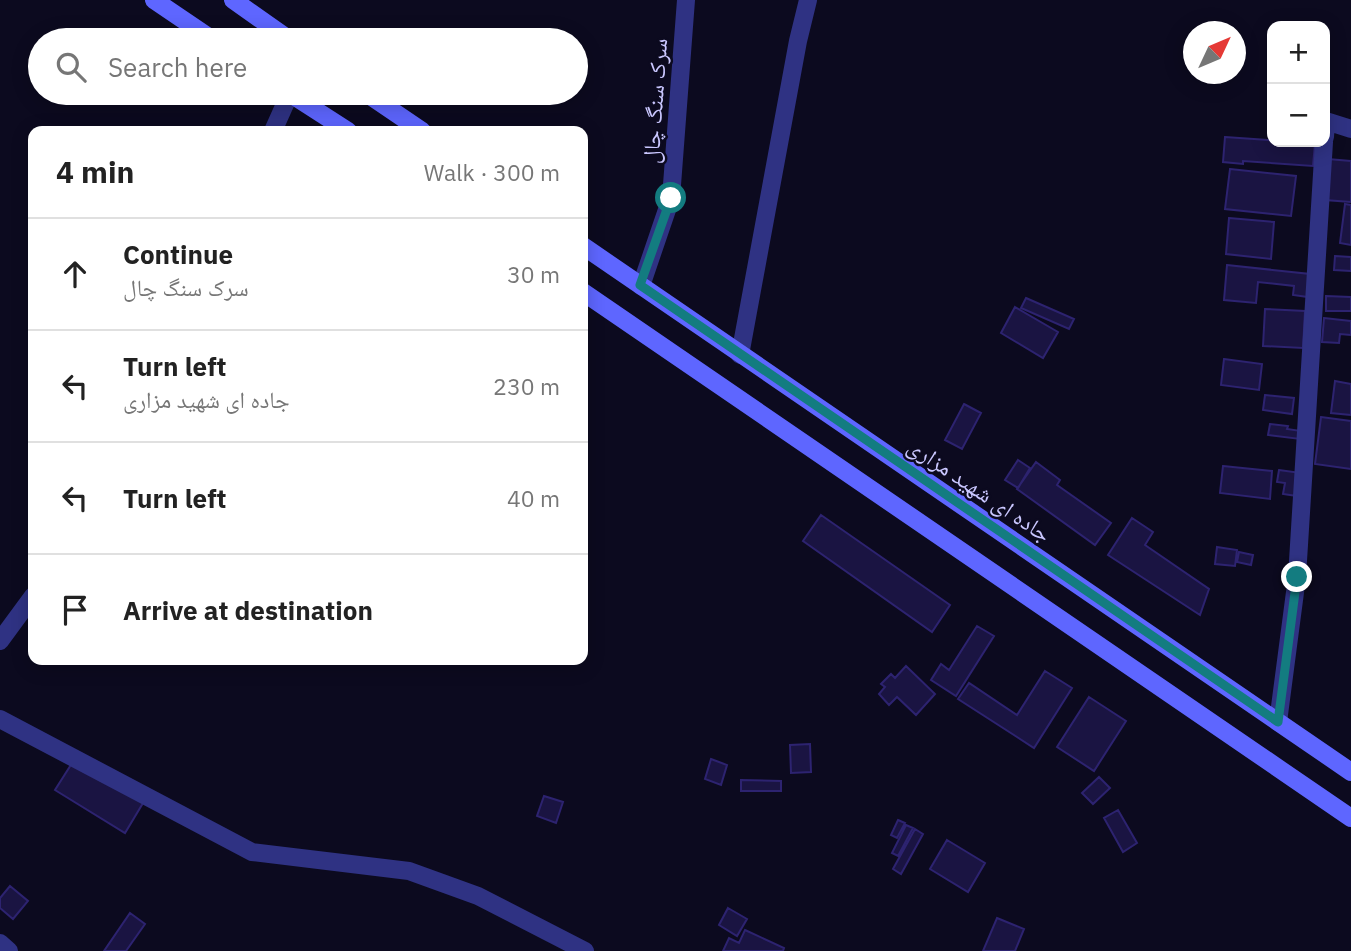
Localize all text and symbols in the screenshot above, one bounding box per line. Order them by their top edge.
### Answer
north arrow [1183,21,1246,84]
map controls [1267,21,1330,147]
button: + [1267,21,1330,84]
search box [28,28,588,105]
street label: سرک سنگ چال [635,37,673,165]
icon: search [52,48,90,86]
text: Search here [108,50,247,84]
button: − [1267,84,1330,147]
text: 4 min [56,152,134,191]
text: Walk · 300 m [424,157,560,187]
route start [655,182,686,213]
text: Continue [123,237,233,271]
icon: ahead [56,255,94,293]
text: 30 m [507,259,560,289]
text: سرک سنگ چال [123,272,249,302]
text: Turn left [123,349,226,383]
icon: left [56,367,94,405]
text: 230 m [493,371,560,401]
text: جاده ای شهید مزاری [123,384,290,414]
street label: جاده ای شهید مزاری [902,430,1058,548]
icon: left [56,479,94,517]
text: Turn left [123,481,226,515]
text: 40 m [507,483,560,513]
route end [1281,561,1312,592]
icon: arrive [56,591,94,629]
text: Arrive at destination [123,593,373,627]

